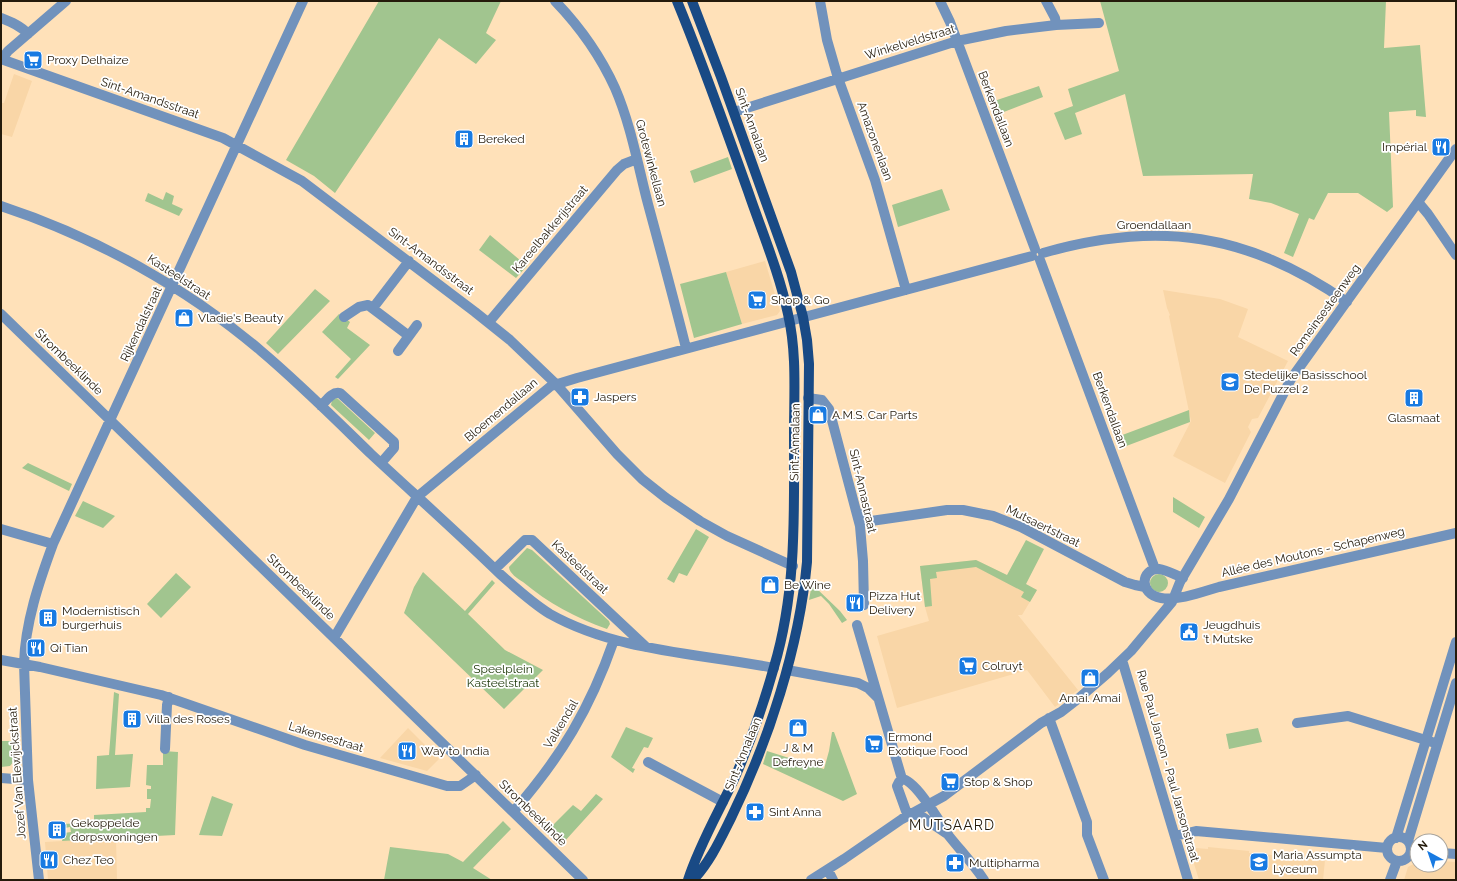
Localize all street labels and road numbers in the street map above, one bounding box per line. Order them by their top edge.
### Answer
street label: Winkelveldstraat [863,22,957,62]
street label: Berkendallaan [975,69,1017,149]
street label: Sint-Amandsstraat [99,75,201,121]
street label: Sint-Annalaan [732,86,772,164]
street label: Amazonenlaan [854,100,896,182]
street label: Grotewinkellaan [633,118,669,208]
street label: Kareelbakkerijstraat [509,183,591,275]
street label: Groendallaan [1117,218,1191,232]
street label: Sint-Amandsstraat [386,224,476,298]
street label: Kasteelstraat [145,251,213,303]
street label: Romeinsesteenweg [1287,261,1363,359]
street label: Rijkendalstraat [117,284,165,364]
street label: Strombeeklinde [32,326,106,398]
street label: Berkendallaan [1090,370,1130,450]
street label: Bloemendallaan [462,375,540,445]
street label: Sint-Annalaan [787,403,803,481]
street label: Sint-Annastraat [847,448,879,534]
street label: Mutsaertstraat [1004,502,1082,550]
street label: Allée des Moutons - Schapenweg [1220,524,1406,580]
street label: Kasteelstraat [549,537,611,597]
street label: Strombeeklinde [264,551,338,623]
street label: Rue Paul Janson - Paul Jansonstraat [1134,668,1202,864]
street label: Valkendal [541,696,581,751]
street label: Jozef Van Elewijckstraat [5,706,29,840]
street label: Sint-Annalaan [722,715,764,793]
street label: Lakensestraat [287,719,365,755]
street label: Strombeeklinde [496,777,570,849]

